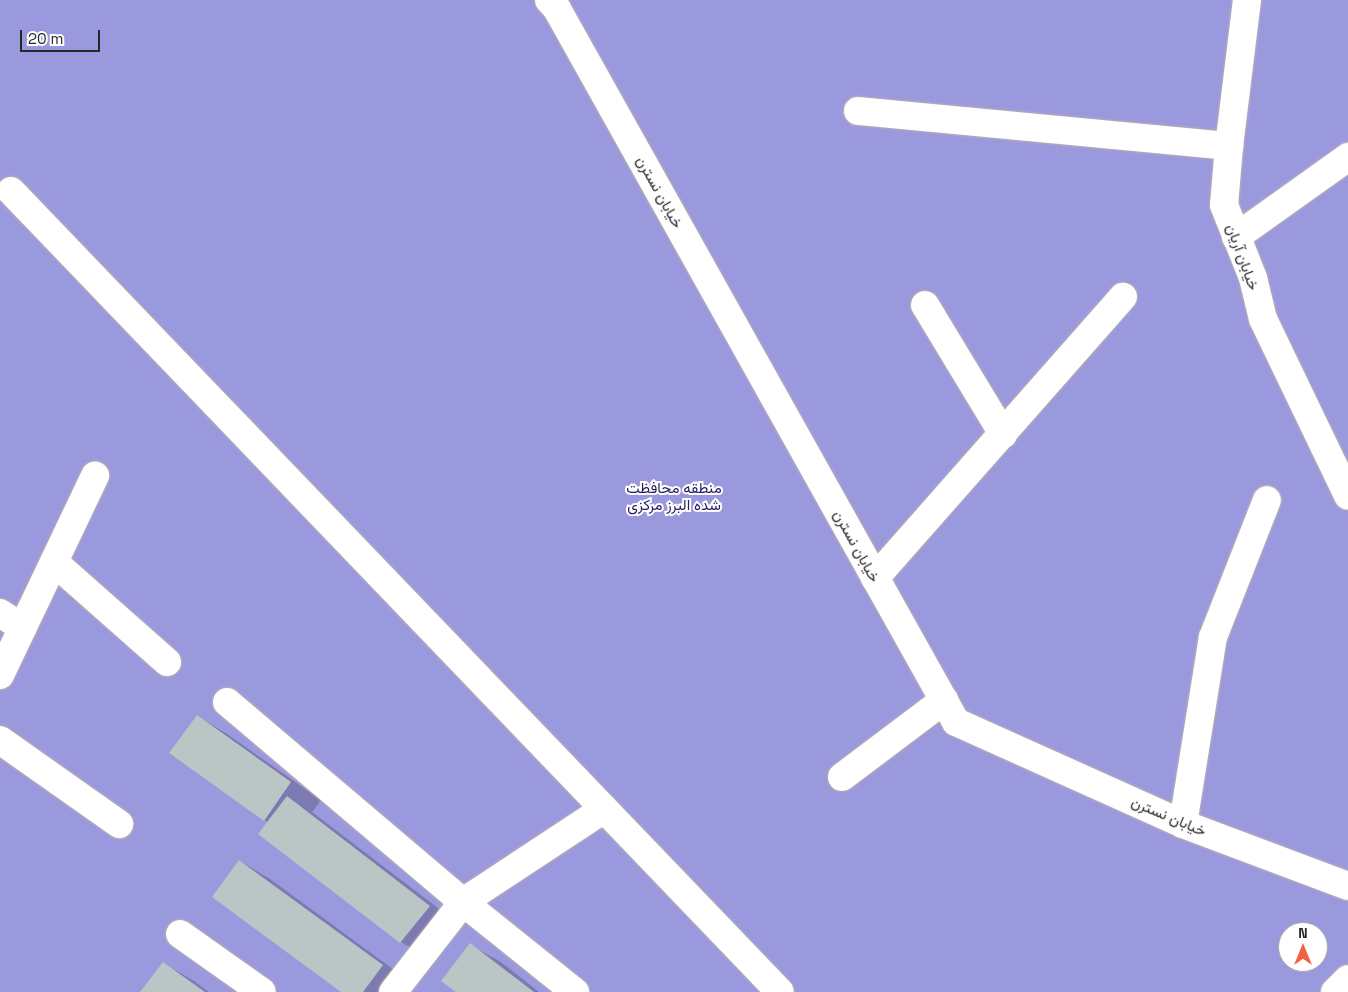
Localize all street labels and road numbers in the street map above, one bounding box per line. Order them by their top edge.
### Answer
street label: خیابان نسترن [633,153,687,231]
street label: خیابان آریان [1223,221,1263,293]
street label: خیابان نسترن [830,507,884,585]
street label: خیابان نسترن [1129,792,1209,840]

